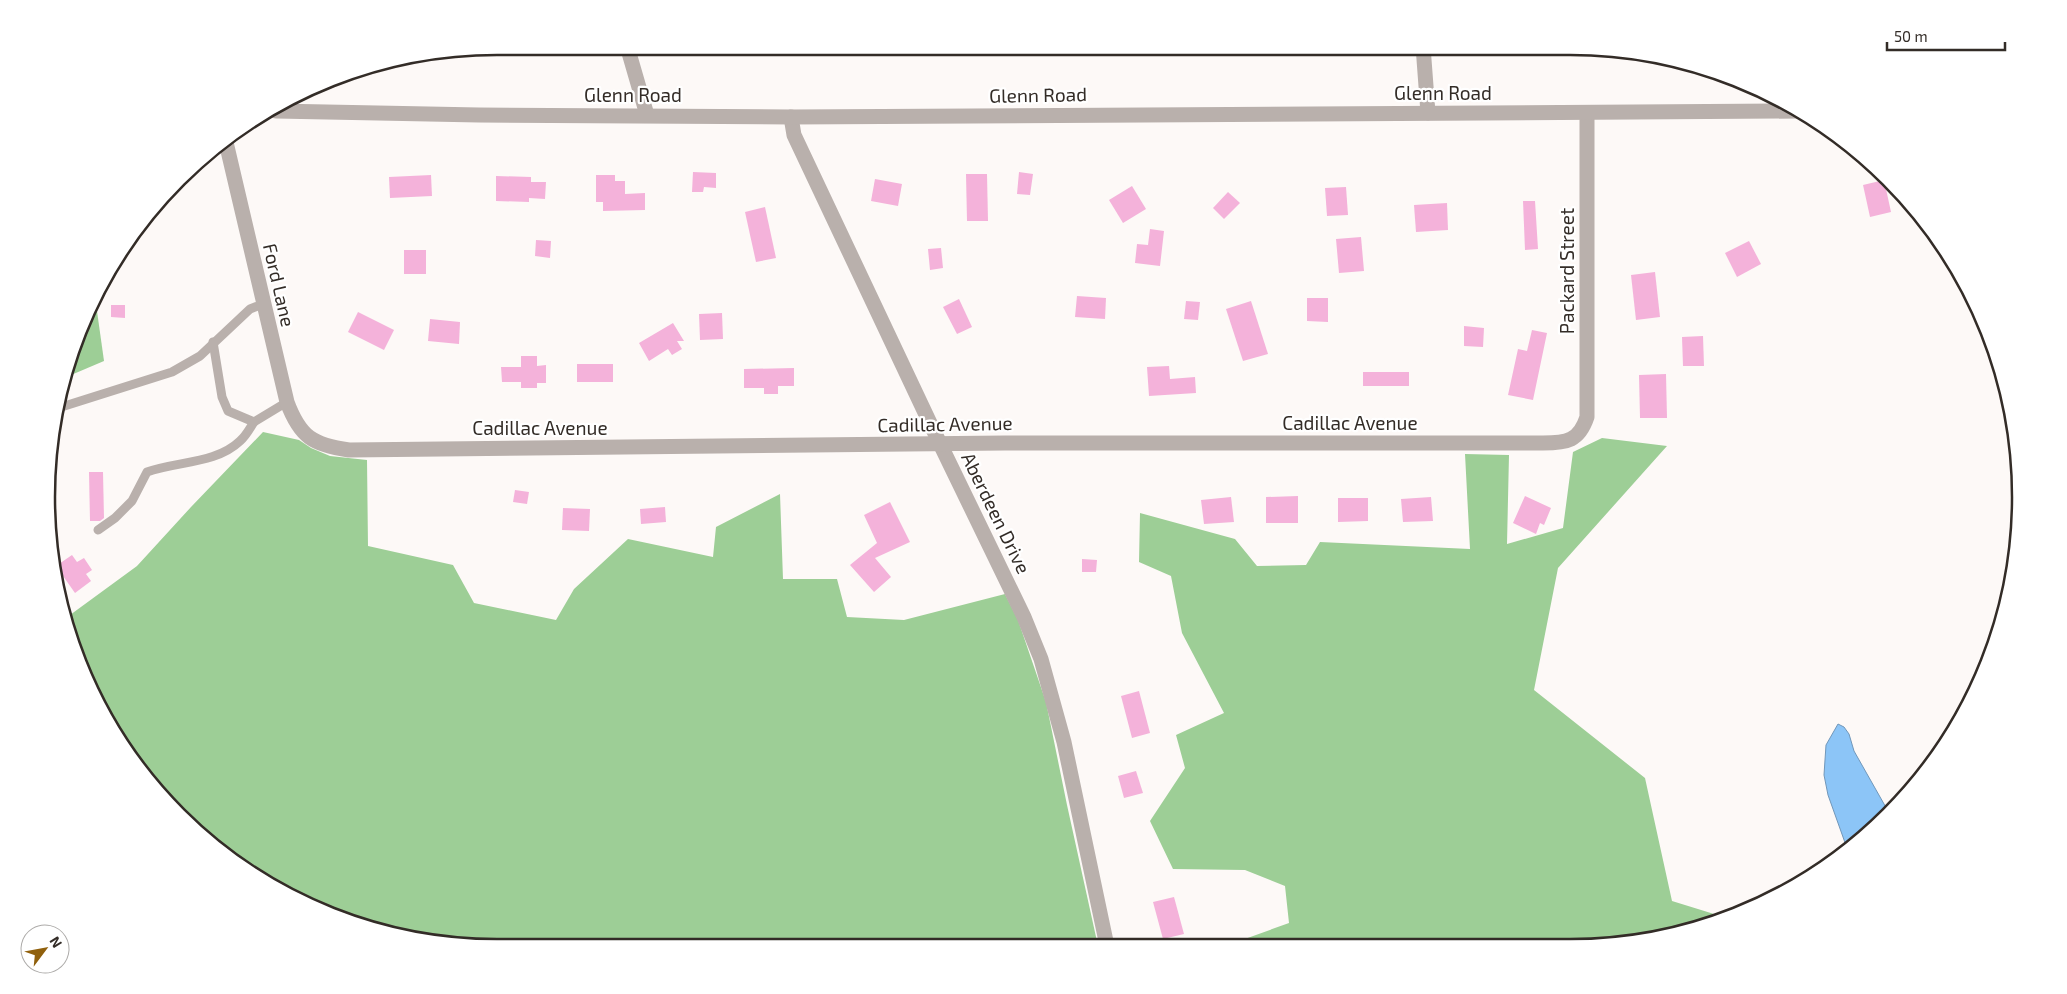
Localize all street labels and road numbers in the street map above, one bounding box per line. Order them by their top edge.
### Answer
street label: Glenn Road [1394,81,1492,104]
street label: Glenn Road [989,82,1087,107]
street label: Glenn Road [584,83,682,106]
street label: Packard Street [1555,208,1578,334]
street label: Ford Lane [259,241,300,329]
street label: Cadillac Avenue [877,411,1013,436]
street label: Cadillac Avenue [1282,411,1418,434]
street label: Cadillac Avenue [472,416,608,439]
street label: Aberdeen Drive [957,448,1036,577]

